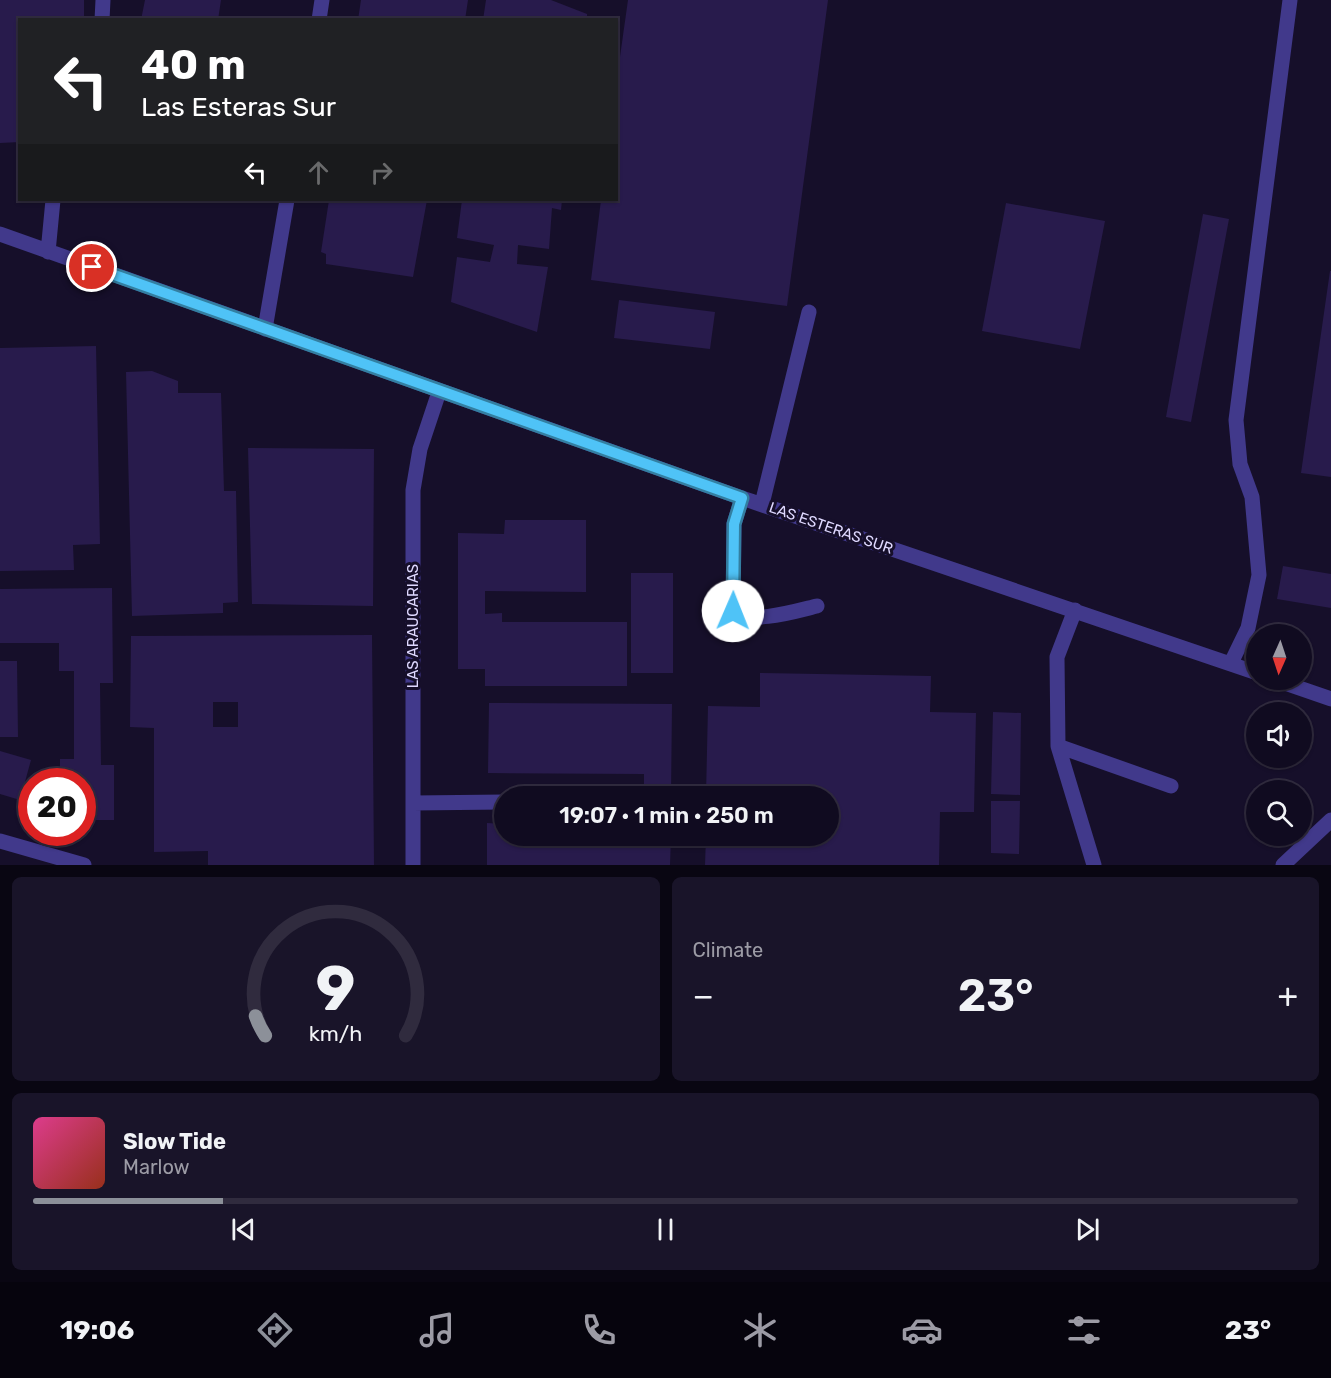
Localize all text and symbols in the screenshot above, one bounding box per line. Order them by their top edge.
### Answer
text: 40 m [141,40,246,90]
icon: left [42,42,120,120]
text: Las Esteras Sur [141,91,336,123]
icon: left [239,156,272,189]
icon: ahead [302,156,335,189]
icon: right [365,156,398,189]
pin [66,241,117,292]
icon: arrive [75,250,108,283]
street label: LAS ESTERAS SUR [767,498,895,558]
street label: LAS ARAUCARIAS [404,564,422,688]
position arrow [701,579,765,643]
north arrow [1246,624,1312,690]
map controls [1246,624,1312,846]
button: sound [1246,702,1312,768]
speed limit sign: 20 [18,768,96,846]
button: search [1246,780,1312,846]
text: 19:07 · 1 min · 250 m [559,802,774,829]
text: Climate [693,938,763,962]
text: 9 [316,952,356,1026]
text: 23° [958,969,1034,1022]
text: − [693,976,714,1015]
text: + [1277,976,1298,1015]
text: km/h [309,1021,363,1046]
text: Slow Tide [123,1128,226,1155]
text: Marlow [123,1155,190,1179]
icon: previous [227,1213,260,1246]
icon: pause [649,1213,682,1246]
icon: next [1071,1213,1104,1246]
icon: directions [254,1309,296,1351]
icon: music [416,1309,458,1351]
icon: phone [578,1309,620,1351]
icon: climate [739,1309,781,1351]
icon: car [901,1309,943,1351]
icon: filters [1063,1309,1105,1351]
text: 19:06 [60,1314,134,1346]
text: 23° [1225,1314,1271,1346]

